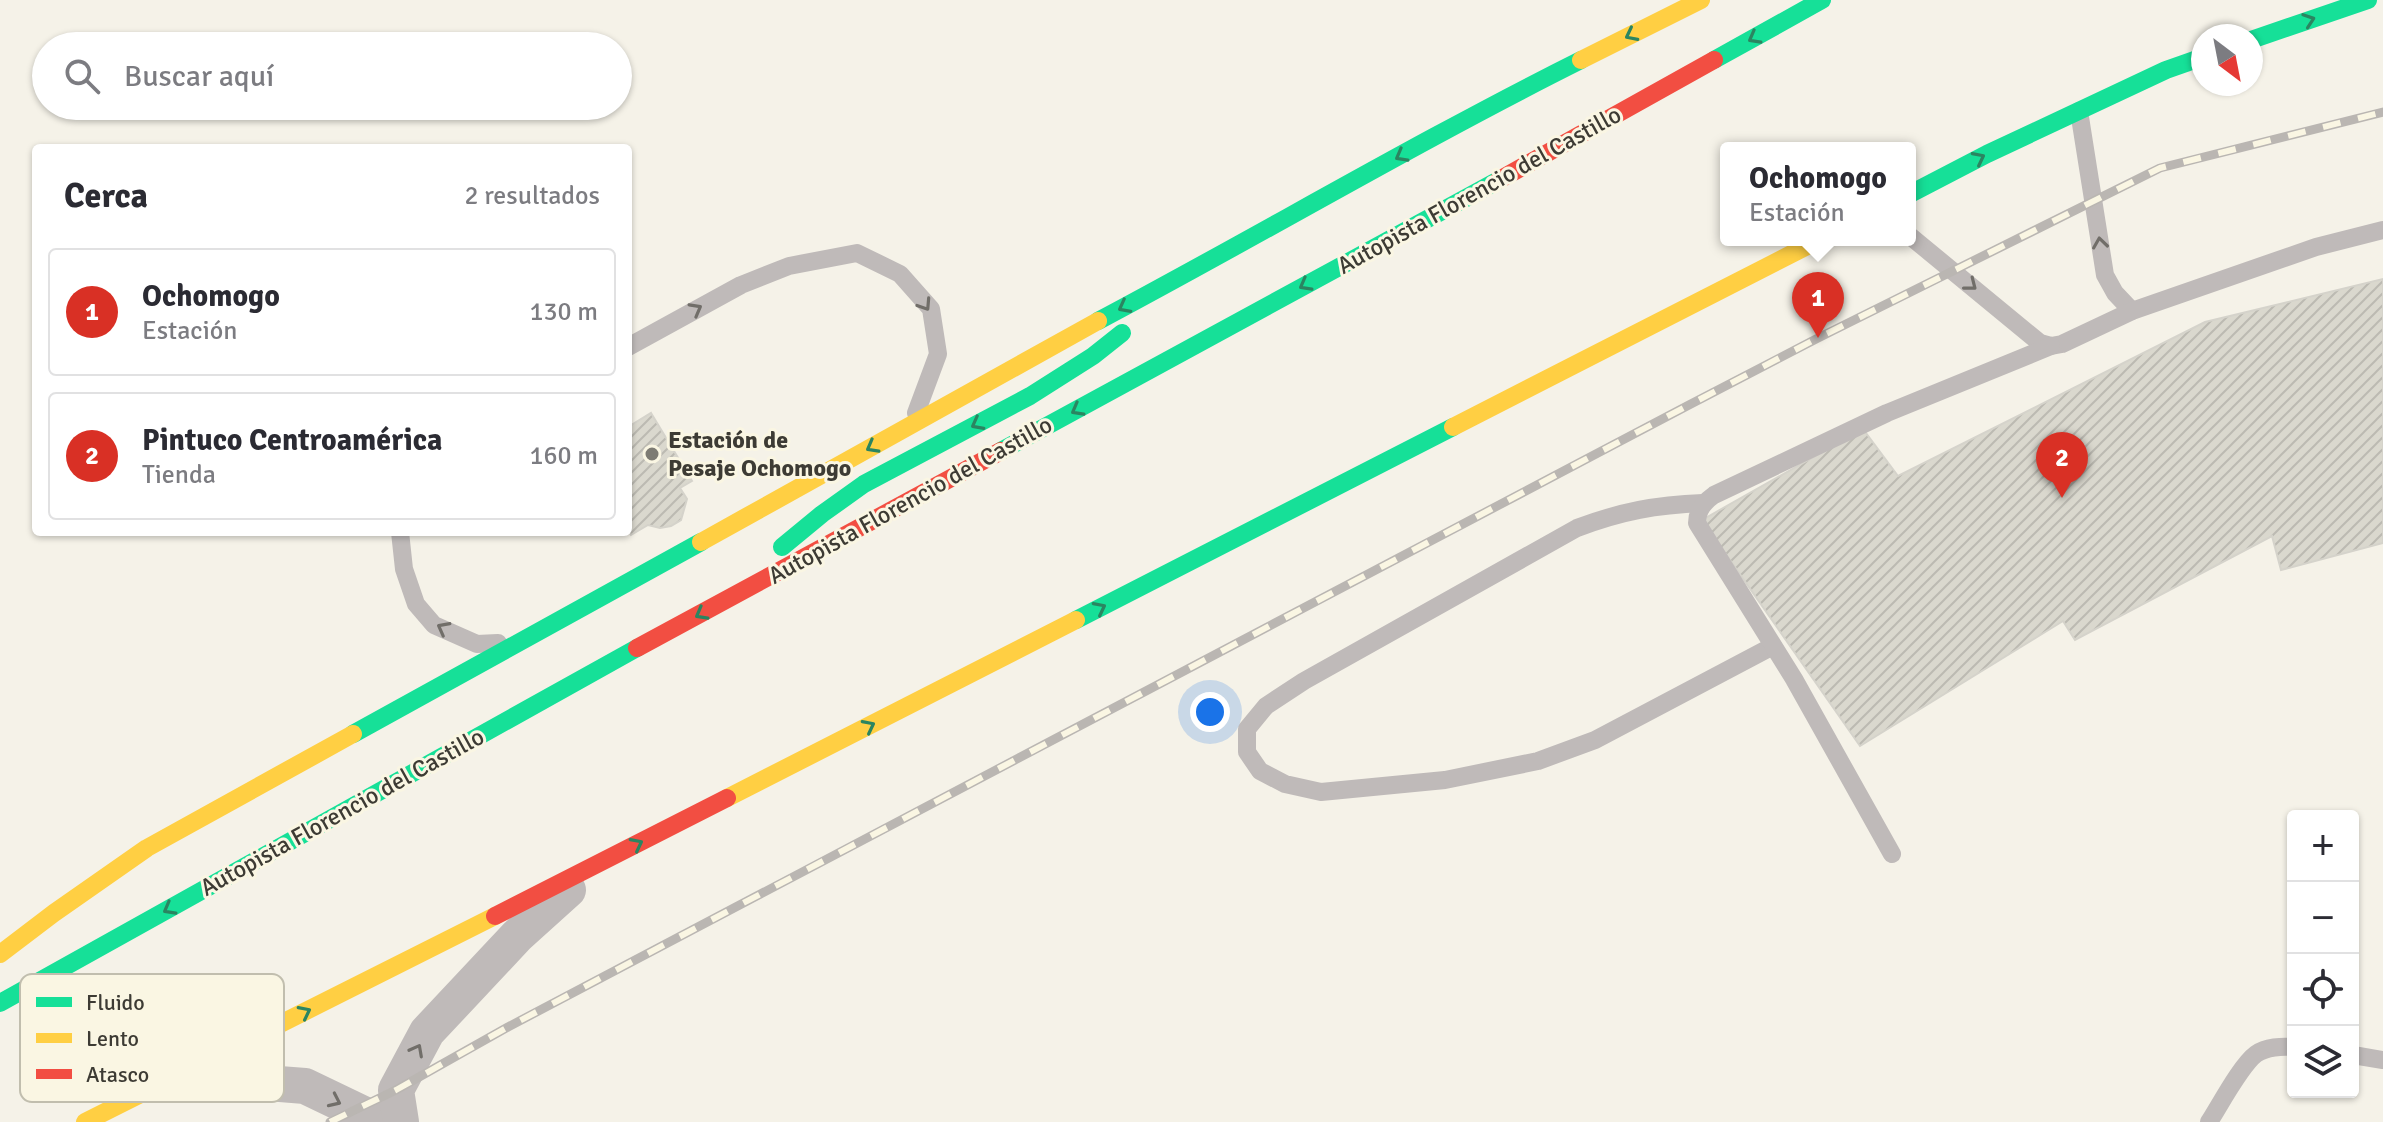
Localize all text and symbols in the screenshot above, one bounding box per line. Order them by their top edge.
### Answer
one-way arrow [2302,14,2316,30]
north arrow [2191,24,2263,96]
one-way arrow [1625,25,1640,41]
one-way arrow [1748,28,1762,44]
search box [32,32,632,120]
icon: search [60,54,104,98]
text: Buscar aquí [124,58,274,95]
street label: Autopista Florencio del Castillo [1332,99,1626,281]
popup [1720,142,1916,246]
one-way arrow [1395,146,1409,161]
one-way arrow [1971,153,1986,168]
text: Ochomogo [1749,160,1887,197]
text: Cerca [64,175,148,217]
text: 2 resultados [464,180,600,212]
text: Estación [1749,197,1845,229]
one-way arrow [2092,236,2109,250]
pin: 1 [1792,272,1844,338]
one-way arrow [1962,275,1977,289]
one-way arrow [1299,276,1313,291]
text: Ochomogo [142,278,280,315]
text: 1 [85,296,99,328]
text: 130 m [529,296,598,328]
one-way arrow [915,296,930,311]
one-way arrow [1118,297,1132,313]
one-way arrow [688,304,703,319]
text: Estación [142,315,238,347]
one-way arrow [1070,400,1085,415]
street label: Autopista Florencio del Castillo [763,409,1057,591]
one-way arrow [971,414,986,430]
text: Pintuco Centroamérica [142,422,442,459]
place label: Estación de Pesaje Ochomogo [668,425,851,483]
pin: 2 [2036,432,2088,498]
one-way arrow [866,437,881,453]
text: 2 [85,440,99,472]
text: 160 m [529,440,598,472]
marker: Estación de Pesaje Ochomogo [643,445,661,463]
text: Tienda [142,459,216,491]
one-way arrow [1092,602,1107,617]
one-way arrow [695,604,709,620]
one-way arrow [437,622,451,637]
your location [1190,692,1230,732]
one-way arrow [860,720,875,735]
street label: Autopista Florencio del Castillo [195,721,489,903]
map controls [2287,810,2359,1098]
button: + [2287,810,2359,882]
one-way arrow [629,839,644,854]
button: − [2287,882,2359,954]
one-way arrow [163,899,178,914]
button: locate [2287,954,2359,1026]
legend [20,974,284,1102]
text: Fluido [86,989,145,1016]
one-way arrow [296,1006,311,1021]
text: Lento [86,1025,139,1052]
button: layers [2287,1026,2359,1098]
one-way arrow [408,1043,423,1058]
text: Atasco [86,1061,149,1088]
one-way arrow [327,1091,341,1107]

